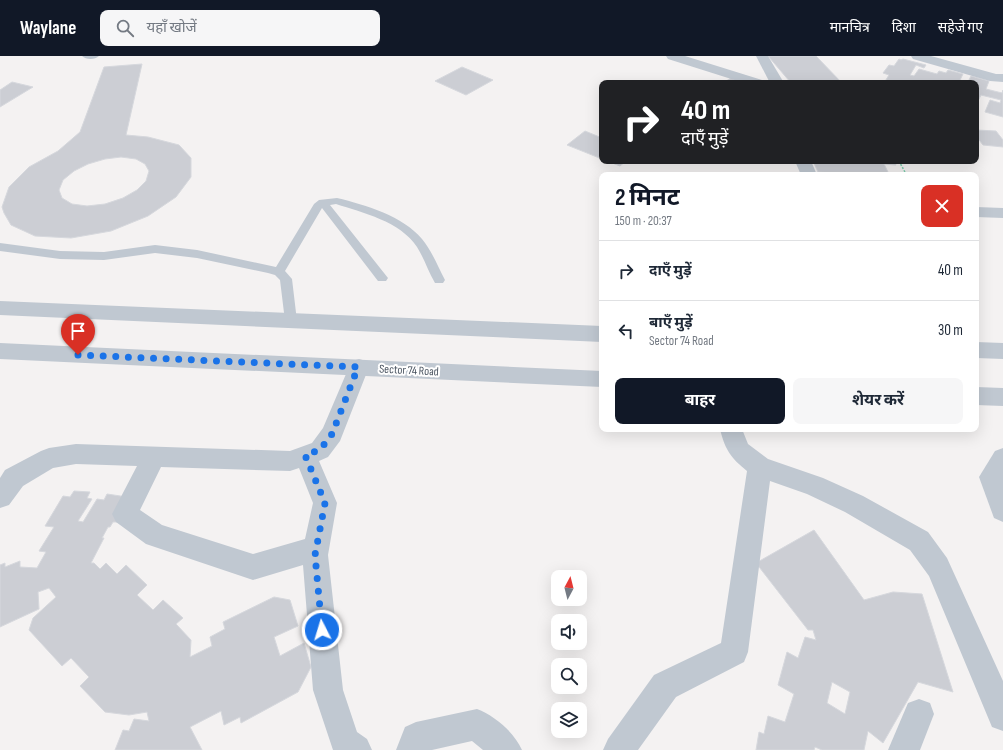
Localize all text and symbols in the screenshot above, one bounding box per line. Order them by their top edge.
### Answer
search box [100,10,380,46]
text: Waylane [20,17,76,40]
icon: search [114,17,136,39]
text: यहाँ खोजें [146,18,197,37]
text: मानचित्र [830,19,870,36]
text: दिशा [892,19,916,36]
text: सहेजे गए [938,19,983,36]
text: 40 m [681,94,730,127]
icon: right [615,96,667,148]
text: दाएँ मुड़ें [681,128,728,149]
text: 2 मिनट [615,183,680,212]
button: close [921,185,963,227]
text: 150 m · 20:37 [615,213,672,229]
icon: right [615,260,637,282]
text: दाएँ मुड़ें [649,261,692,280]
text: 40 m [938,261,963,280]
text: बाएँ मुड़ें [649,313,692,332]
pin [61,314,95,355]
icon: arrive [67,320,89,342]
icon: left [615,320,637,342]
text: 30 m [938,321,963,340]
text: Sector 74 Road [649,333,714,349]
street label: Sector 74 Road [379,361,439,380]
button: बाहर [615,378,785,424]
button: शेयर करें [793,378,963,424]
north arrow [551,570,587,606]
map controls [551,570,587,738]
position arrow [301,609,343,651]
button: sound [551,614,587,650]
button: search [551,658,587,694]
button: layers [551,702,587,738]

